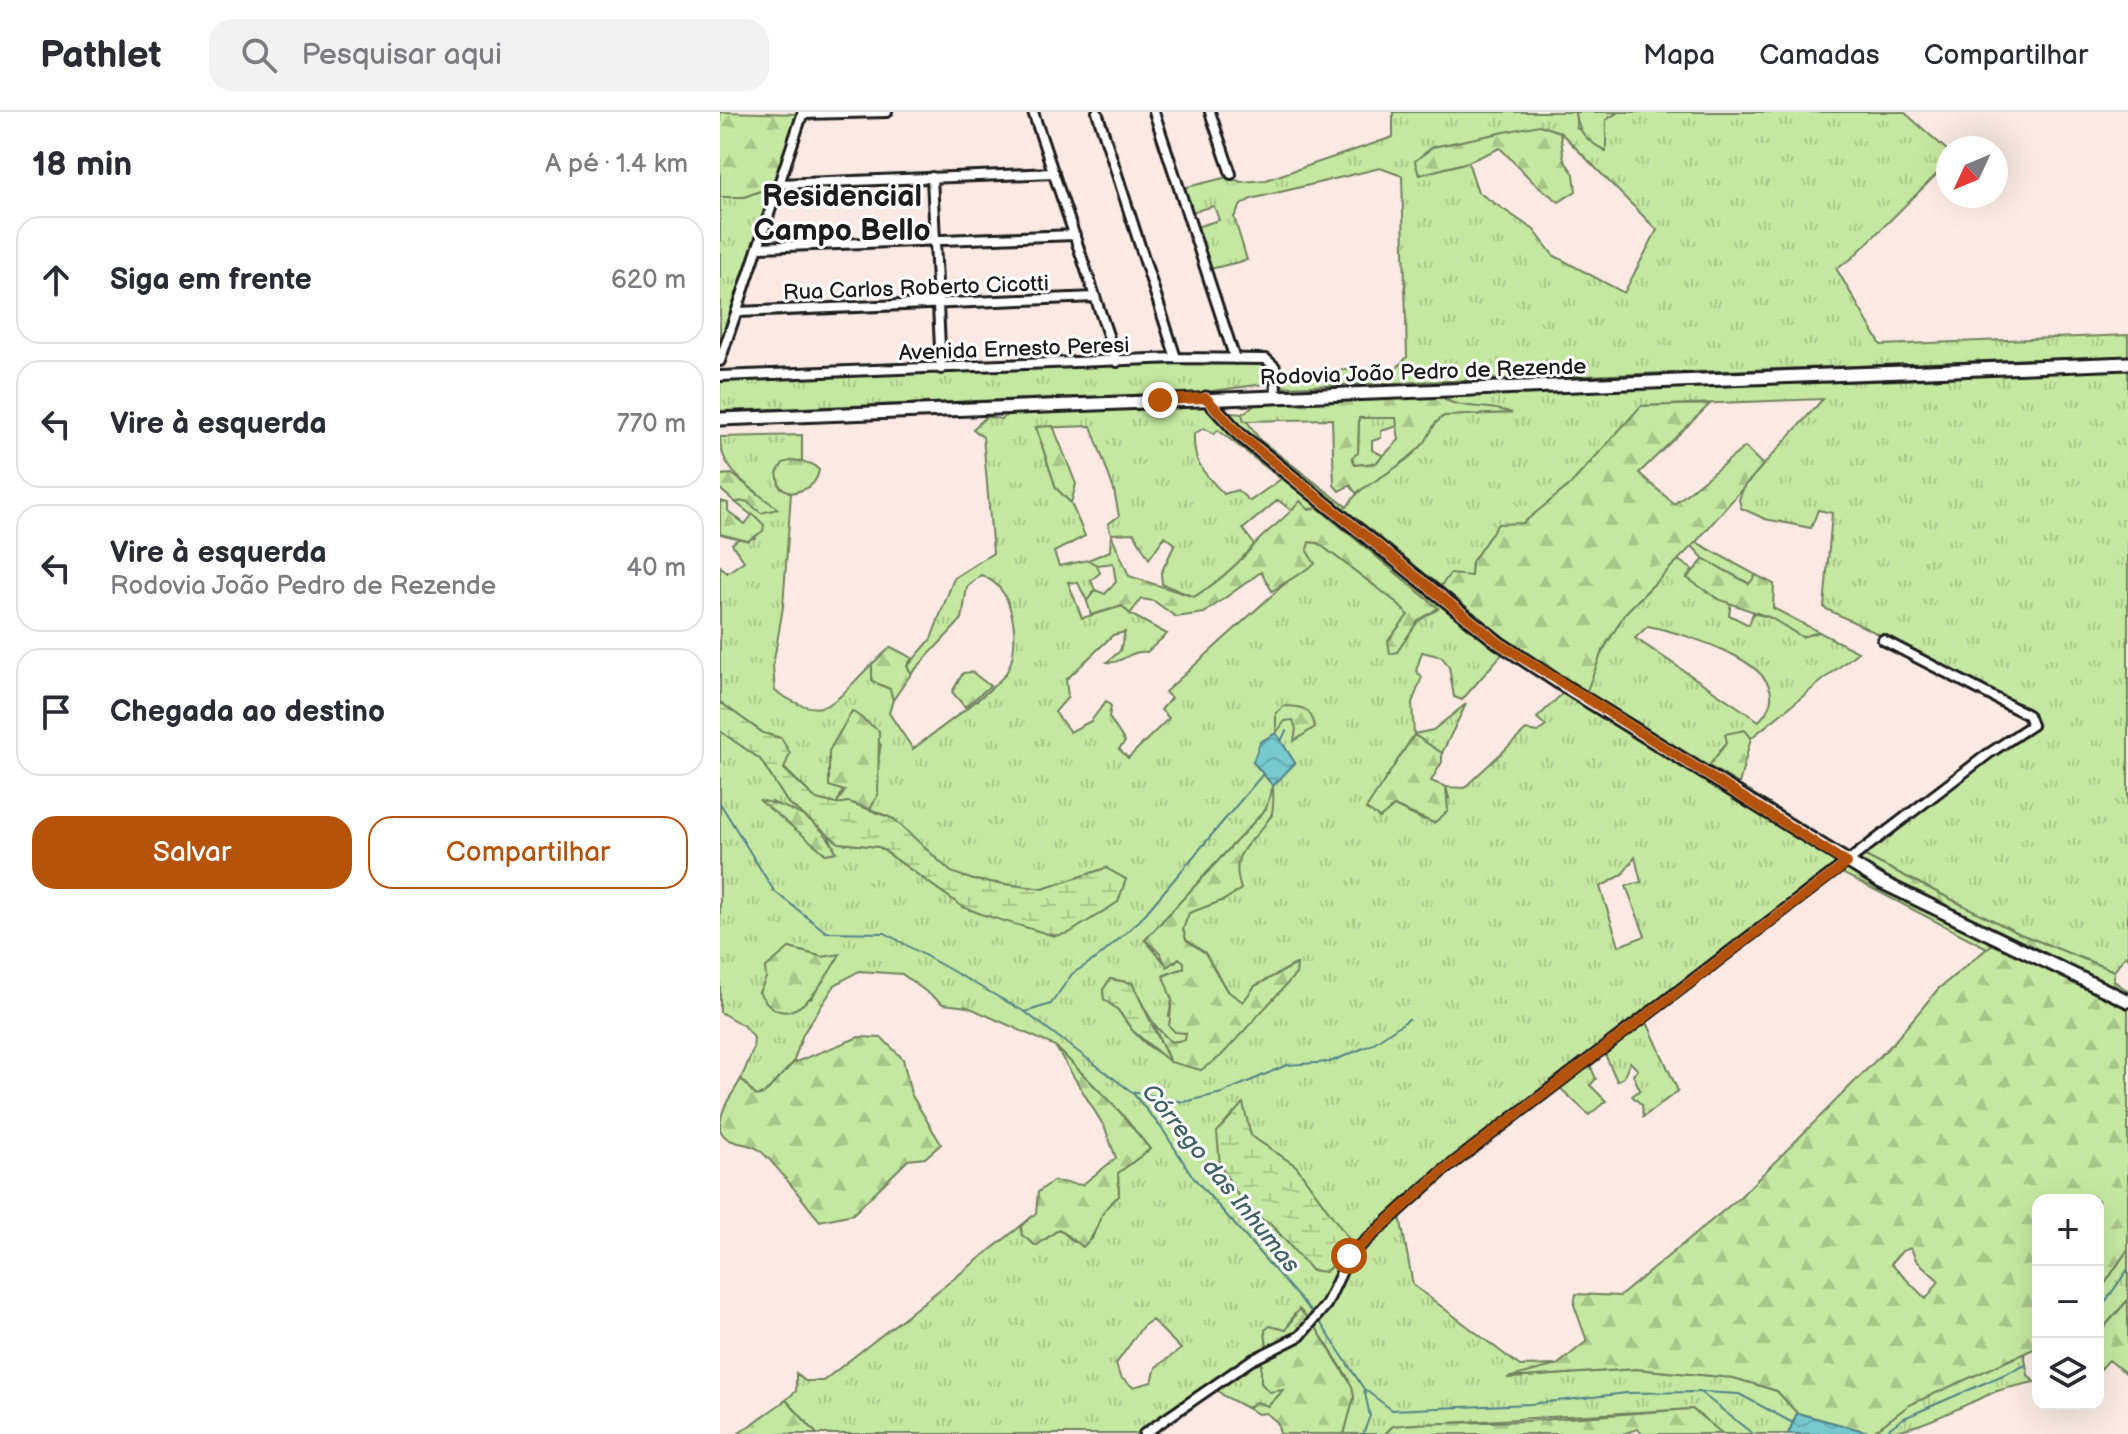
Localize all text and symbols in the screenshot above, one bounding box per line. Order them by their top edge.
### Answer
search box [209,19,769,91]
text: Pathlet [40,33,161,78]
icon: search [237,33,281,77]
text: Pesquisar aqui [301,37,502,73]
text: Mapa [1643,39,1715,72]
text: Camadas [1759,39,1880,72]
text: Compartilhar [1924,39,2088,72]
north arrow [1936,136,2008,208]
text: 18 min [32,144,132,185]
text: A pé · 1.4 km [545,149,688,180]
district label: Residencial Campo Bello [753,179,931,249]
icon: ahead [34,258,78,302]
text: Siga em frente [110,262,312,298]
text: 620 m [611,265,686,296]
street label: Rua Carlos Roberto Cicotti [783,270,1049,307]
street label: Avenida Ernesto Peresi [898,332,1130,367]
street label: Rodovia João Pedro de Rezende [1259,353,1587,392]
route end [1142,382,1178,418]
icon: left [34,402,78,446]
text: Vire à esquerda [110,406,327,442]
text: 770 m [617,409,686,440]
text: Vire à esquerda [110,535,327,571]
icon: left [34,546,78,590]
text: 40 m [626,553,686,584]
text: Rodovia João Pedro de Rezende [110,571,496,602]
icon: arrive [34,690,78,734]
text: Chegada ao destino [110,694,385,730]
button: Salvar [32,816,352,889]
button: Compartilhar [368,816,688,889]
water label: Córrego das Inhumas [1135,1078,1306,1279]
map controls [2032,1194,2104,1410]
button: + [2032,1194,2104,1266]
route start [1331,1238,1367,1274]
button: − [2032,1266,2104,1338]
button: layers [2032,1338,2104,1410]

